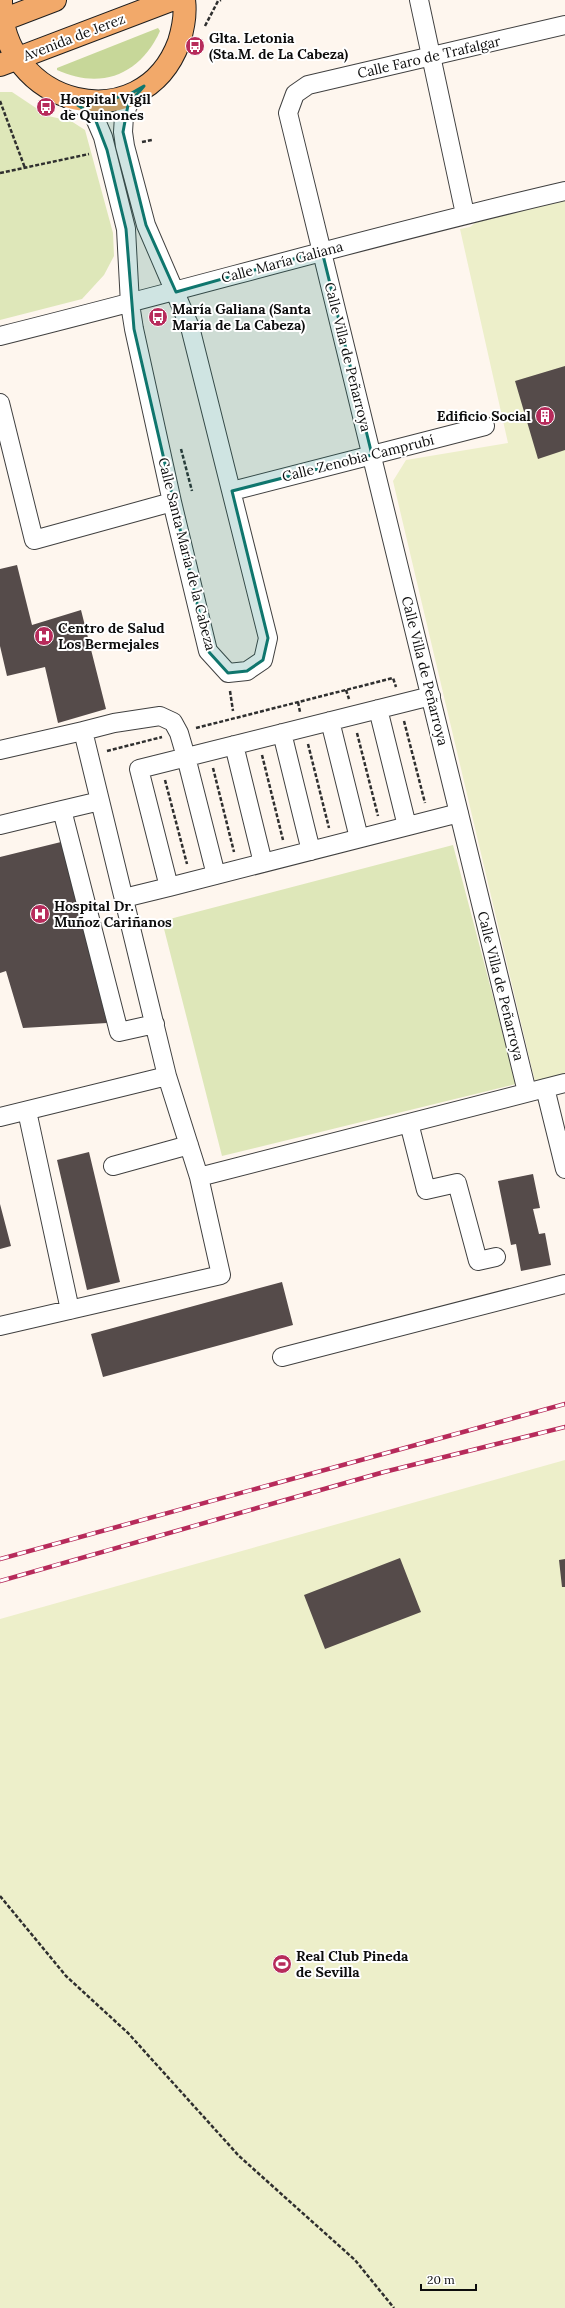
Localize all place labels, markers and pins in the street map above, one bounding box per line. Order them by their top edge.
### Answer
place label: Glta. Letonia (Sta.M. de La Cabeza) [209,29,348,63]
bus stop icon: Glta. Letonia (Sta.M. de La Cabeza) [184,35,206,57]
place label: Hospital Vigil de Quinones [60,90,152,124]
bus stop icon: Hospital Vigil de Quinones [35,96,57,118]
place label: María Galiana (Santa María de La Cabeza) [172,300,312,334]
bus stop icon: María Galiana (Santa María de La Cabeza) [147,306,169,328]
building icon: Edificio Social [534,405,556,427]
place label: Edificio Social [437,407,532,425]
place label: Centro de Salud Los Bermejales [58,619,165,653]
hospital icon: Centro de Salud Los Bermejales [33,625,55,647]
place label: Hospital Dr. Muñoz Cariñanos [54,897,172,931]
hospital icon: Hospital Dr. Muñoz Cariñanos [29,903,51,925]
place label: Real Club Pineda de Sevilla [296,1947,409,1981]
sports icon: Real Club Pineda de Sevilla [271,1953,293,1975]

